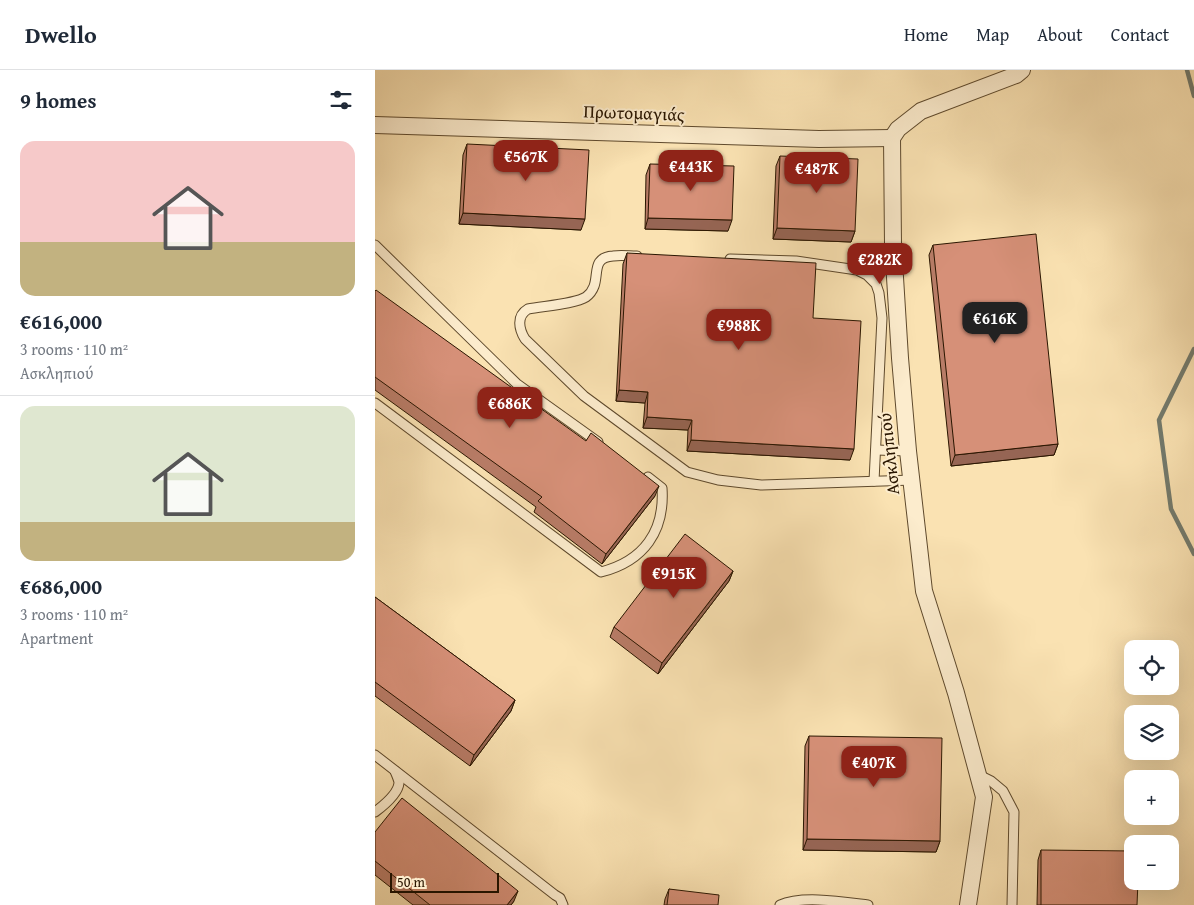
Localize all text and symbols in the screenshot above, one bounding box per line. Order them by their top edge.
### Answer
text: Dwello [25,17,97,52]
text: Home [904,21,948,48]
text: Map [976,21,1009,48]
text: About [1037,21,1083,48]
text: Contact [1111,21,1169,48]
text: 9 homes [20,85,96,116]
icon: filters [327,86,355,114]
street label: Πρωτομαγιάς [583,97,685,128]
pin: €567K [491,140,561,182]
text: €567K [504,144,548,168]
pin: €443K [656,150,726,192]
pin: €487K [782,152,852,194]
text: €443K [669,154,713,178]
text: €487K [795,156,839,180]
icon: home [143,173,233,263]
pin: €282K [845,242,915,285]
text: €282K [858,247,902,271]
pin: €616K [960,302,1030,344]
text: €616,000 [20,306,102,337]
text: €616K [973,306,1017,330]
pin: €988K [704,308,774,351]
text: €988K [717,313,761,337]
text: 3 rooms · 110 m² [20,337,128,361]
text: Ασκληπιού [20,361,93,385]
pin: €686K [475,386,545,429]
text: €686K [488,391,532,415]
street label: Ασκληπιού [871,412,906,496]
icon: home [143,439,233,529]
pin: €915K [639,556,709,599]
text: €915K [652,561,696,585]
text: €686,000 [20,571,102,602]
text: 3 rooms · 110 m² [20,602,128,626]
text: Apartment [20,626,93,650]
map controls [1124,640,1179,890]
button: locate [1124,640,1179,695]
button: layers [1124,705,1179,760]
pin: €407K [839,746,909,788]
text: €407K [852,750,896,774]
button: + [1124,770,1179,825]
button: − [1124,835,1179,890]
scale bar [390,870,499,893]
text: 50 m [397,872,425,892]

